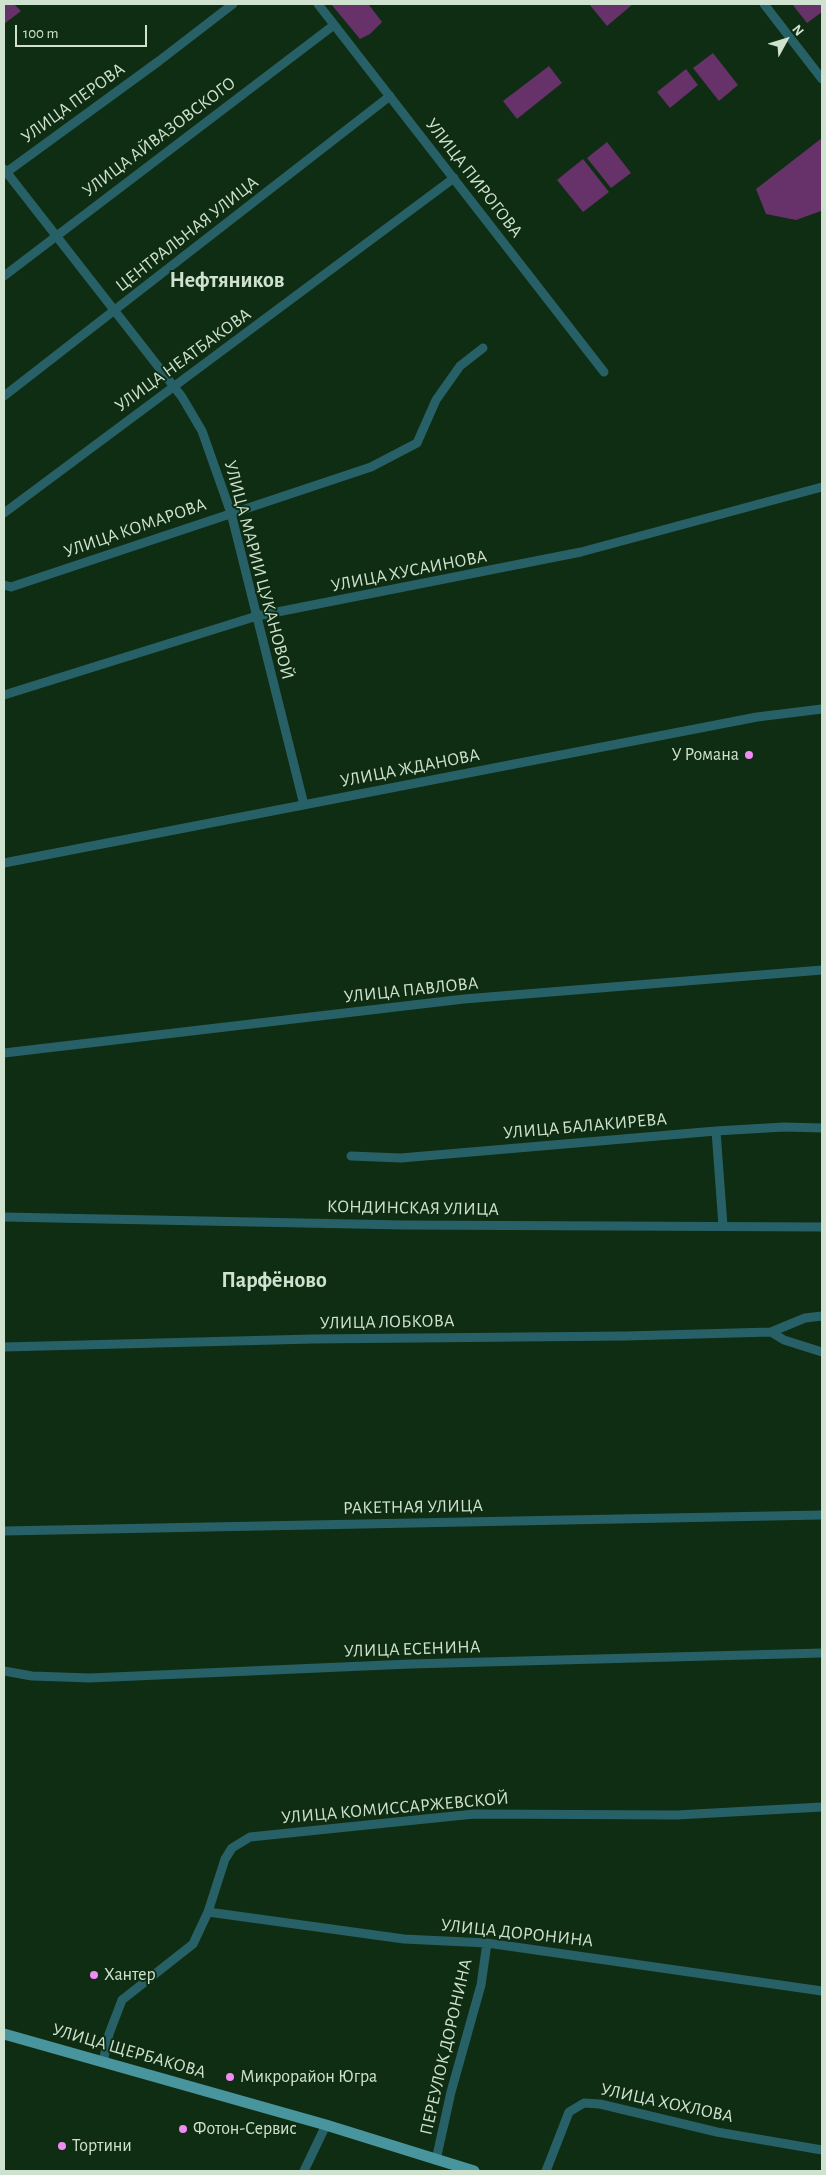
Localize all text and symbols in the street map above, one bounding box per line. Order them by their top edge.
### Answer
scale bar [18,15,150,47]
north arrow [761,15,811,65]
text: N [789,22,806,39]
text: 100 m [23,26,58,41]
street label: УЛИЦА ПЕРОВА [17,58,129,148]
street label: УЛИЦА АЙВАЗОВСКОГО [78,72,240,202]
street label: УЛИЦА ПИРОГОВА [421,114,527,242]
street label: ЦЕНТРАЛЬНАЯ УЛИЦА [111,172,263,296]
district label: Нефтяников [170,267,284,293]
street label: УЛИЦА НЕАТБАКОВА [111,303,255,417]
street label: УЛИЦА МАРИИ ЦУКАНОВОЙ [219,458,299,682]
street label: УЛИЦА КОМАРОВА [61,494,209,562]
street label: УЛИЦА ХУСАИНОВА [329,545,489,597]
street label: УЛИЦА ЖДАНОВА [338,744,482,792]
place label: У Романа [672,744,739,766]
marker: У Романа [743,749,755,761]
street label: УЛИЦА ПАВЛОВА [343,972,479,1008]
street label: УЛИЦА БАЛАКИРЕВА [502,1108,668,1144]
street label: КОНДИНСКАЯ УЛИЦА [327,1196,499,1220]
district label: Парфёново [221,1267,327,1293]
street label: УЛИЦА ЛОБКОВА [319,1310,455,1334]
street label: РАКЕТНАЯ УЛИЦА [343,1495,483,1519]
street label: УЛИЦА ЕСЕНИНА [343,1636,481,1662]
street label: УЛИЦА КОМИССАРЖЕВСКОЙ [280,1787,510,1829]
street label: УЛИЦА ДОРОНИНА [440,1914,594,1952]
street label: ПЕРЕУЛОК ДОРОНИНА [415,1957,477,2137]
place label: Хантер [104,1964,156,1986]
marker: Хантер [88,1969,100,1981]
street label: УЛИЦА ЩЕРБАКОВА [50,2019,208,2083]
place label: Микрорайон Югра [240,2066,377,2088]
marker: Микрорайон Югра [224,2071,236,2083]
street label: УЛИЦА ХОХЛОВА [599,2078,735,2128]
place label: Фотон-Сервис [193,2118,297,2140]
marker: Фотон-Сервис [177,2123,189,2135]
place label: Тортини [72,2135,132,2157]
marker: Тортини [56,2140,68,2152]

